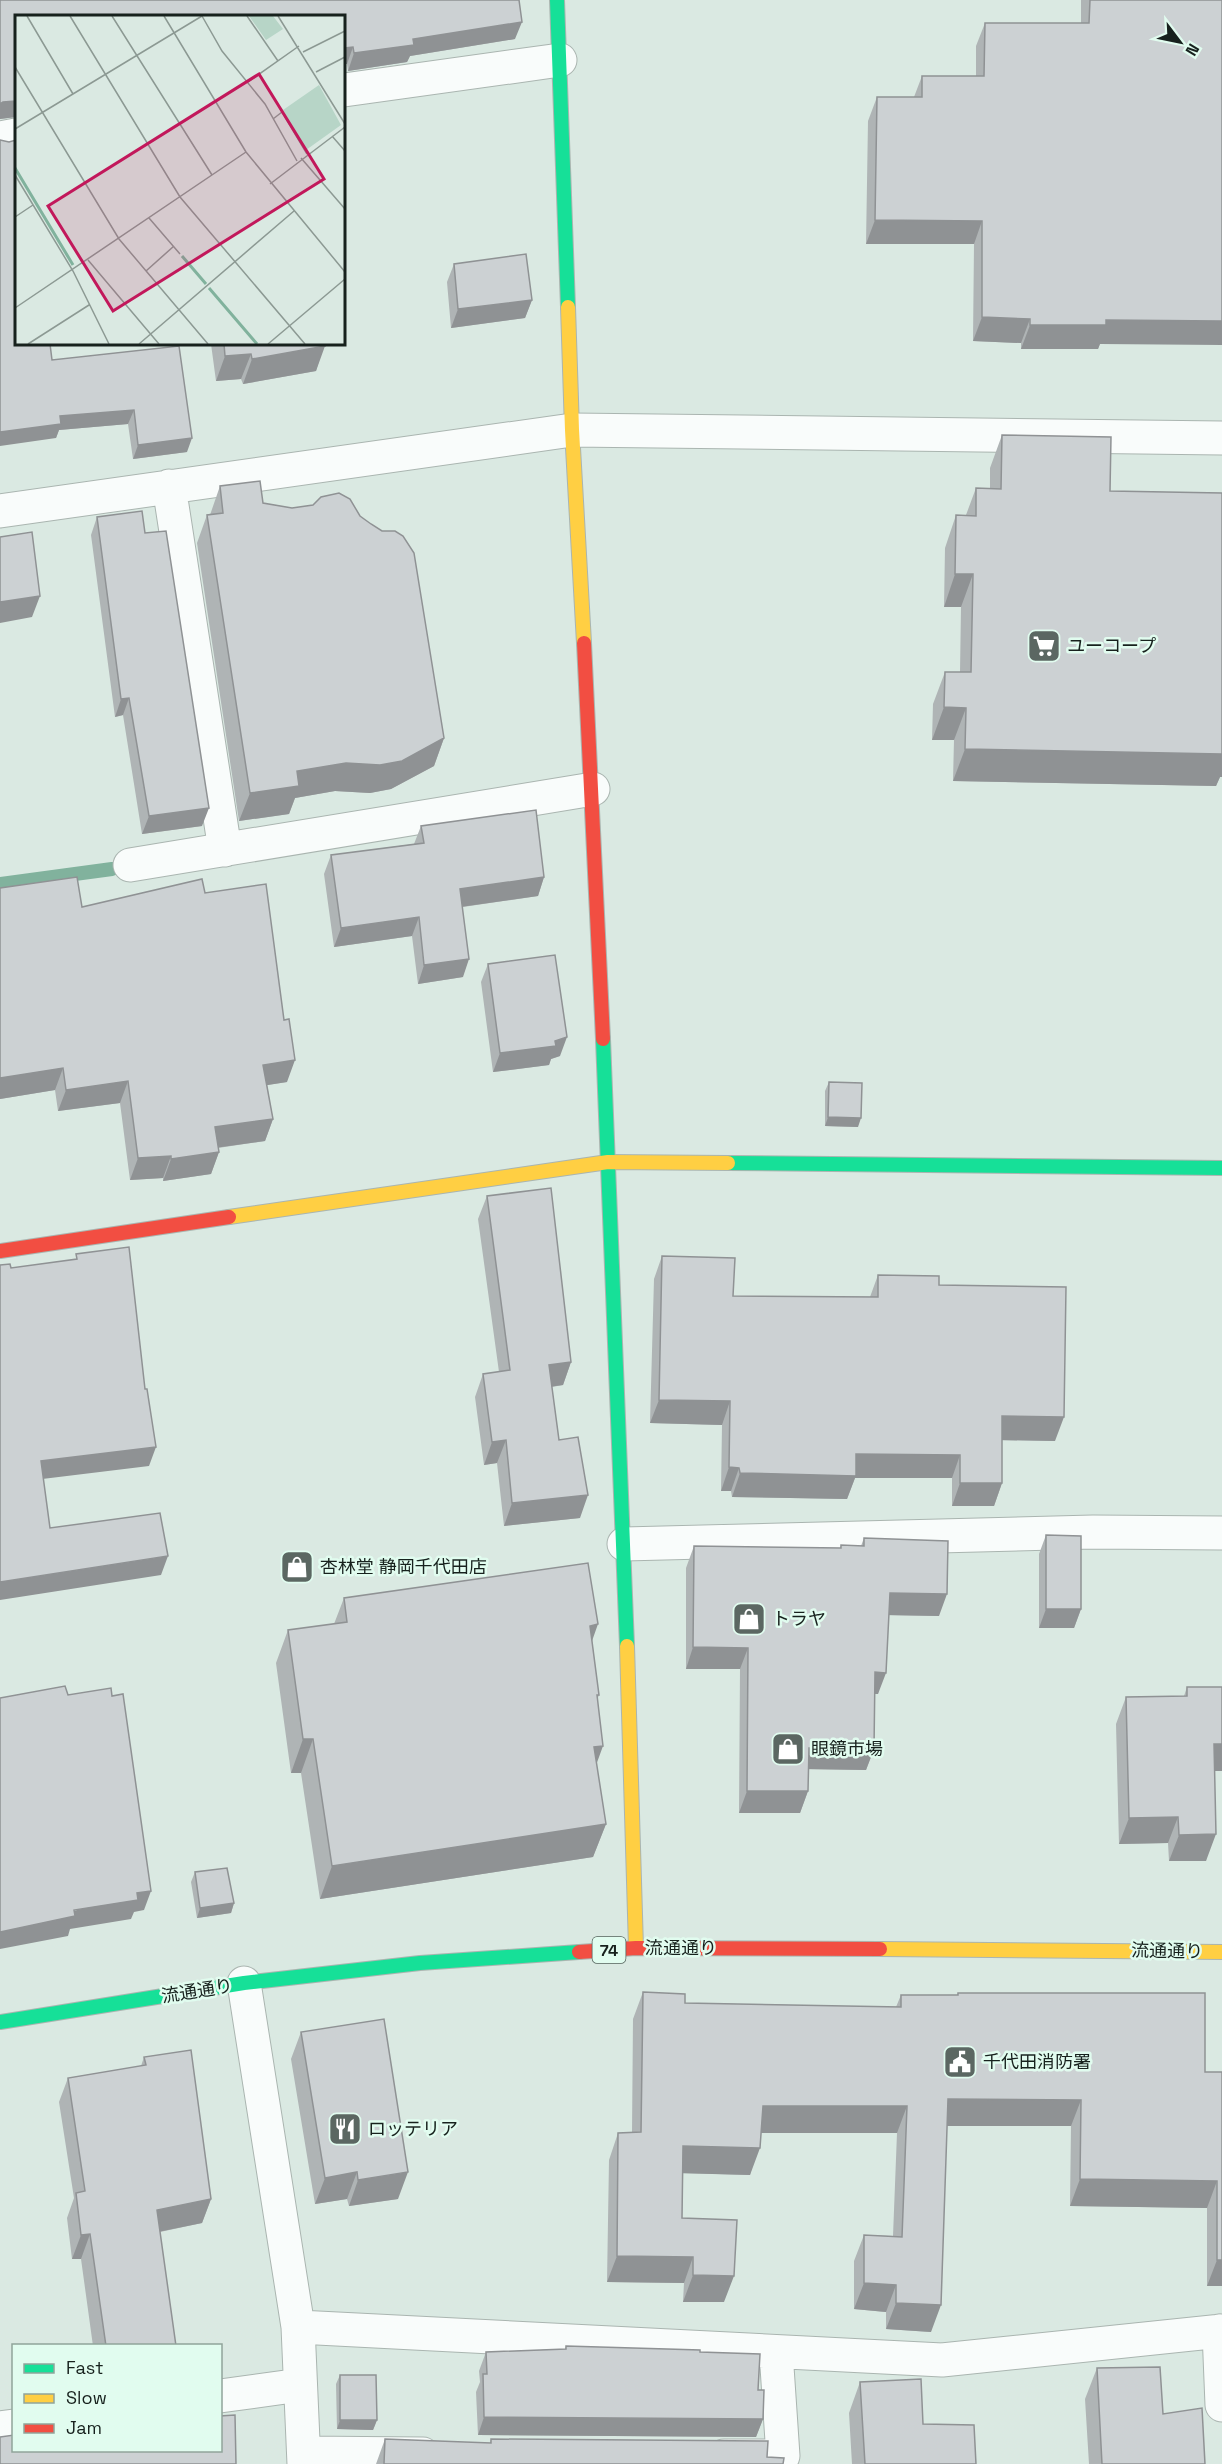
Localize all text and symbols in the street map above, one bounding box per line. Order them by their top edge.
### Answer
north arrow [1150,12,1210,72]
inset map [15,15,345,345]
text: N [1181,40,1204,60]
supermarket icon: ユーコープ [1026,628,1062,664]
place label: ユーコープ [1067,634,1156,657]
shop icon: 杏林堂 静岡千代田店 [279,1549,315,1585]
place label: 杏林堂 静岡千代田店 [320,1555,487,1578]
shop icon: トラヤ [731,1601,767,1637]
place label: トラヤ [772,1607,826,1630]
shop icon: 眼鏡市場 [770,1731,806,1767]
place label: 眼鏡市場 [811,1737,883,1760]
street label: 流通通り [645,1936,717,1959]
road number: 74 [592,1937,626,1963]
street label: 流通通り [1131,1938,1203,1963]
street label: 流通通り [160,1974,234,2007]
public building icon: 千代田消防署 [942,2044,978,2080]
place label: 千代田消防署 [983,2050,1091,2073]
restaurant icon: ロッテリア [327,2111,363,2147]
place label: ロッテリア [368,2117,458,2140]
legend [12,2344,222,2452]
text: Fast [66,2356,103,2379]
text: Slow [66,2386,107,2409]
text: Jam [66,2416,102,2439]

